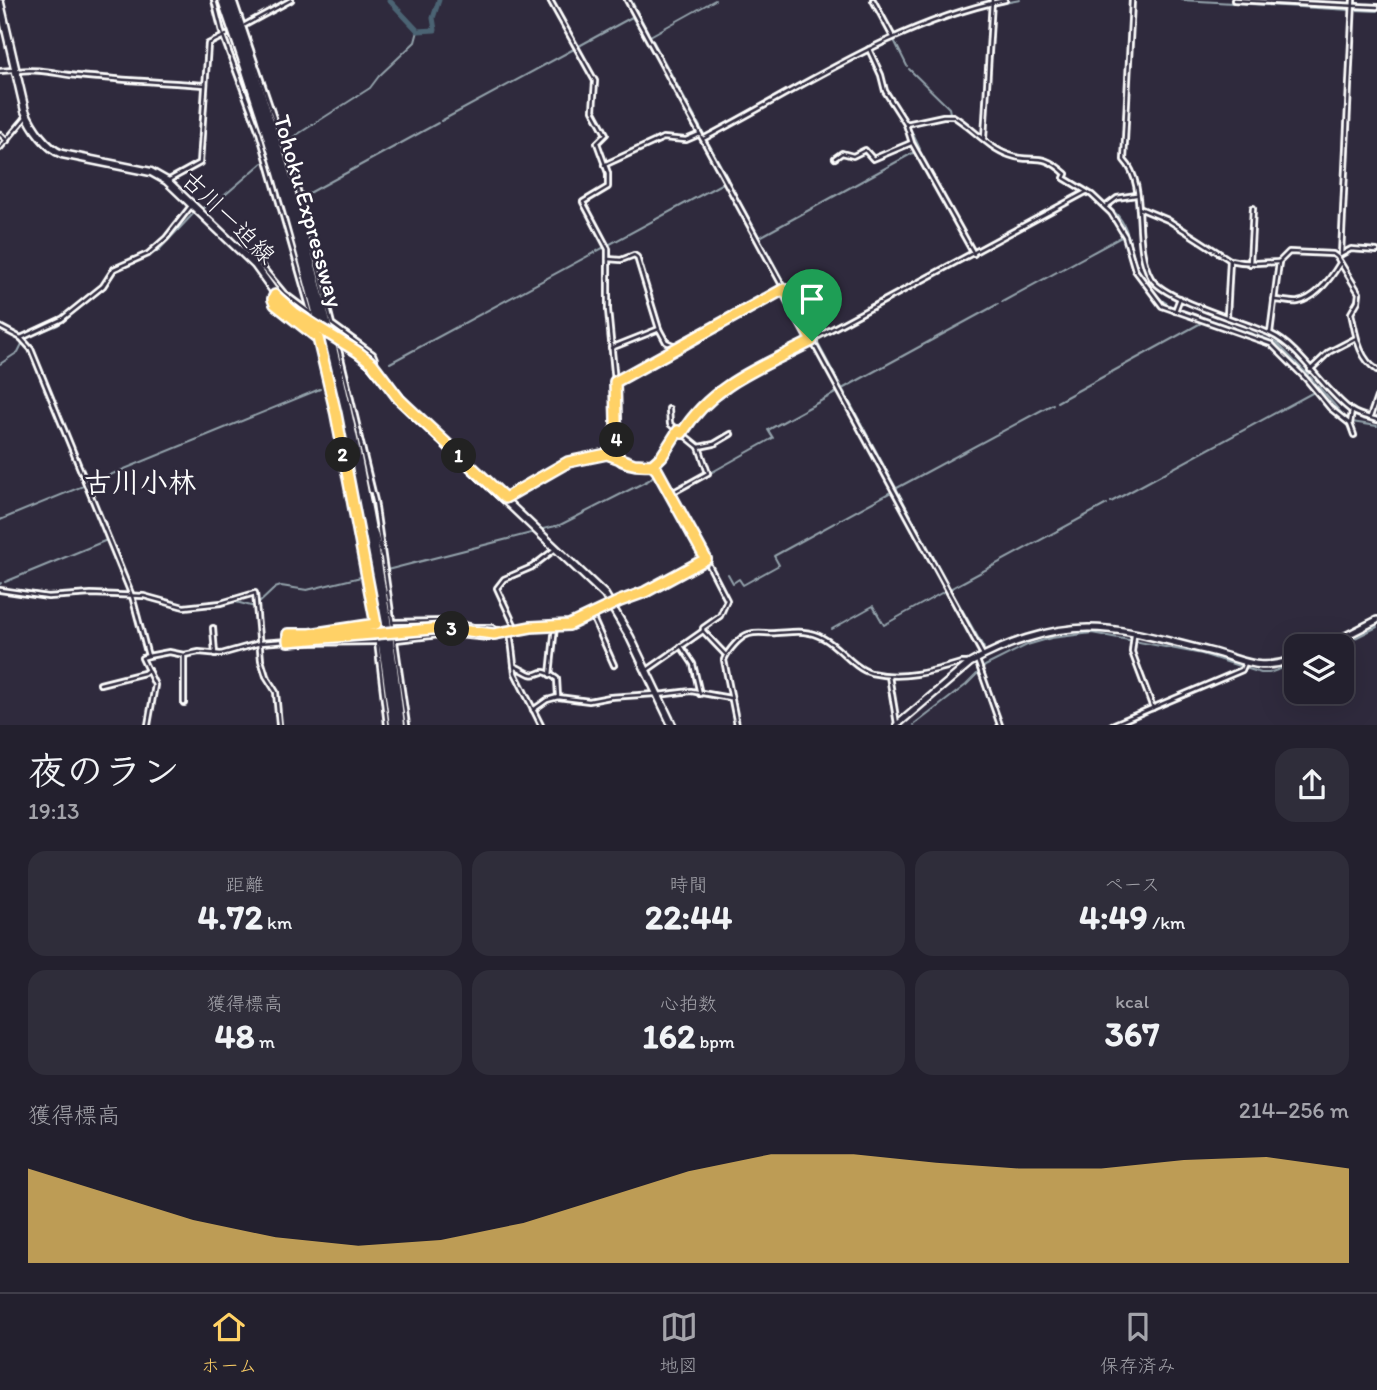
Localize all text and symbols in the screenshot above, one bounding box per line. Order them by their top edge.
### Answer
street label: Tohoku Expressway [268,111,351,311]
street label: 古川一迫線 [176,164,282,270]
pin [782,269,842,341]
icon: arrive [793,280,831,318]
pin: 4 [600,422,634,458]
text: 4 [611,428,622,451]
pin: 2 [326,438,360,472]
pin: 1 [442,438,476,474]
text: 2 [338,443,348,466]
text: 1 [454,444,463,467]
district label: 古川小林 [84,465,196,499]
pin: 3 [434,612,470,646]
text: 3 [446,617,457,640]
map controls [1284,634,1354,704]
button: layers [1284,634,1354,704]
text: 夜のラン [28,748,180,794]
button: share [1275,748,1349,822]
text: 19:13 [28,797,80,825]
text: 距離 [226,873,264,896]
text: 時間 [669,873,708,896]
text: ペース [1104,873,1160,896]
text: 4.72 [197,896,263,938]
text: 22:44 [645,896,732,938]
text: 4:49 [1079,896,1148,938]
text: km [263,911,292,934]
text: /km [1148,911,1185,934]
text: kcal [1115,990,1149,1013]
text: 獲得標高 [207,992,283,1015]
text: 心拍数 [660,992,717,1015]
text: 367 [1105,1013,1160,1055]
text: 48 [215,1015,255,1057]
text: 162 [642,1015,695,1057]
text: m [255,1030,275,1053]
text: bpm [695,1030,735,1053]
text: 214–256 m [1239,1096,1349,1124]
text: 獲得標高 [28,1101,120,1129]
tab: ホーム [201,1308,257,1377]
tab: 地図 [660,1308,698,1377]
tab: 保存済み [1100,1308,1176,1377]

